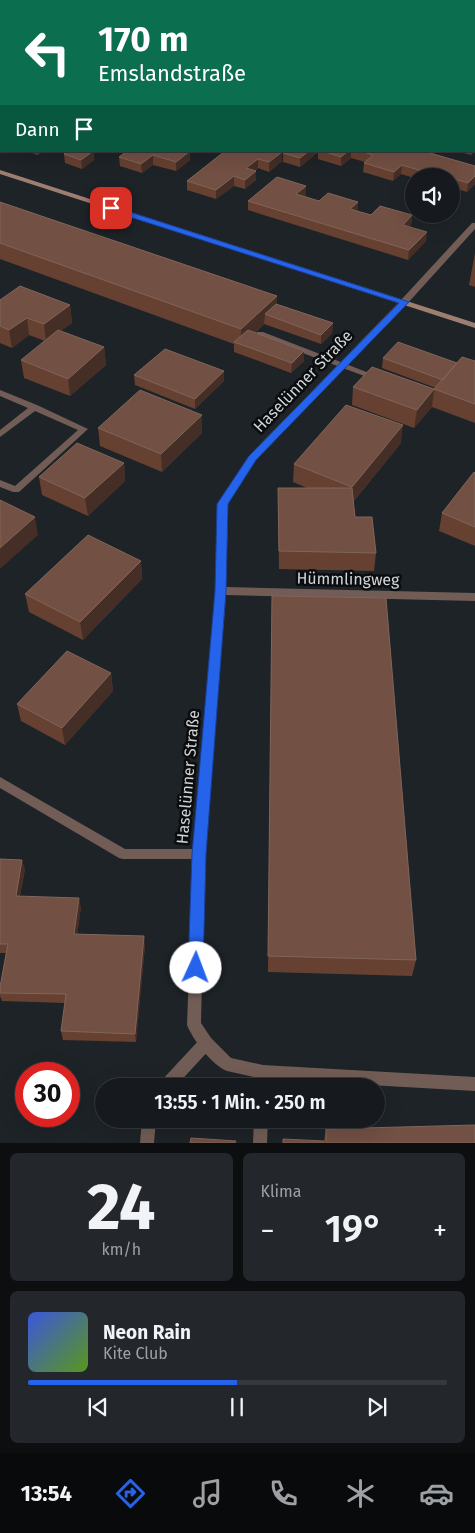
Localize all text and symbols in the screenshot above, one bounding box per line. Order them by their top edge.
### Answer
text: 170 m [98,18,189,60]
icon: left [15,20,80,85]
text: Emslandstraße [98,60,246,87]
icon: arrive [70,115,98,143]
text: Dann [15,118,60,141]
map controls [405,168,460,223]
button: sound [405,168,460,223]
pin [90,187,132,229]
icon: arrive [97,194,125,222]
street label: Haselünner Straße [249,326,357,436]
street label: Hümmlingweg [296,569,400,589]
street label: Haselünner Straße [173,709,203,845]
position arrow [169,941,221,993]
speed limit sign: 30 [15,1062,80,1127]
text: 13:55 · 1 Min. · 250 m [154,1091,326,1114]
text: 24 [87,1168,155,1246]
text: Klima [261,1182,302,1201]
text: 19° [325,1206,383,1252]
text: − [261,1214,275,1247]
text: + [433,1214,447,1247]
text: km/h [101,1240,141,1259]
text: Neon Rain [103,1321,191,1344]
text: Kite Club [103,1344,168,1363]
icon: previous [84,1393,112,1421]
icon: pause [223,1393,251,1421]
icon: next [363,1393,391,1421]
icon: directions [113,1476,148,1511]
icon: music [190,1476,225,1511]
icon: phone [266,1476,301,1511]
icon: climate [343,1476,378,1511]
icon: car [419,1476,454,1511]
text: 13:54 [21,1480,72,1507]

